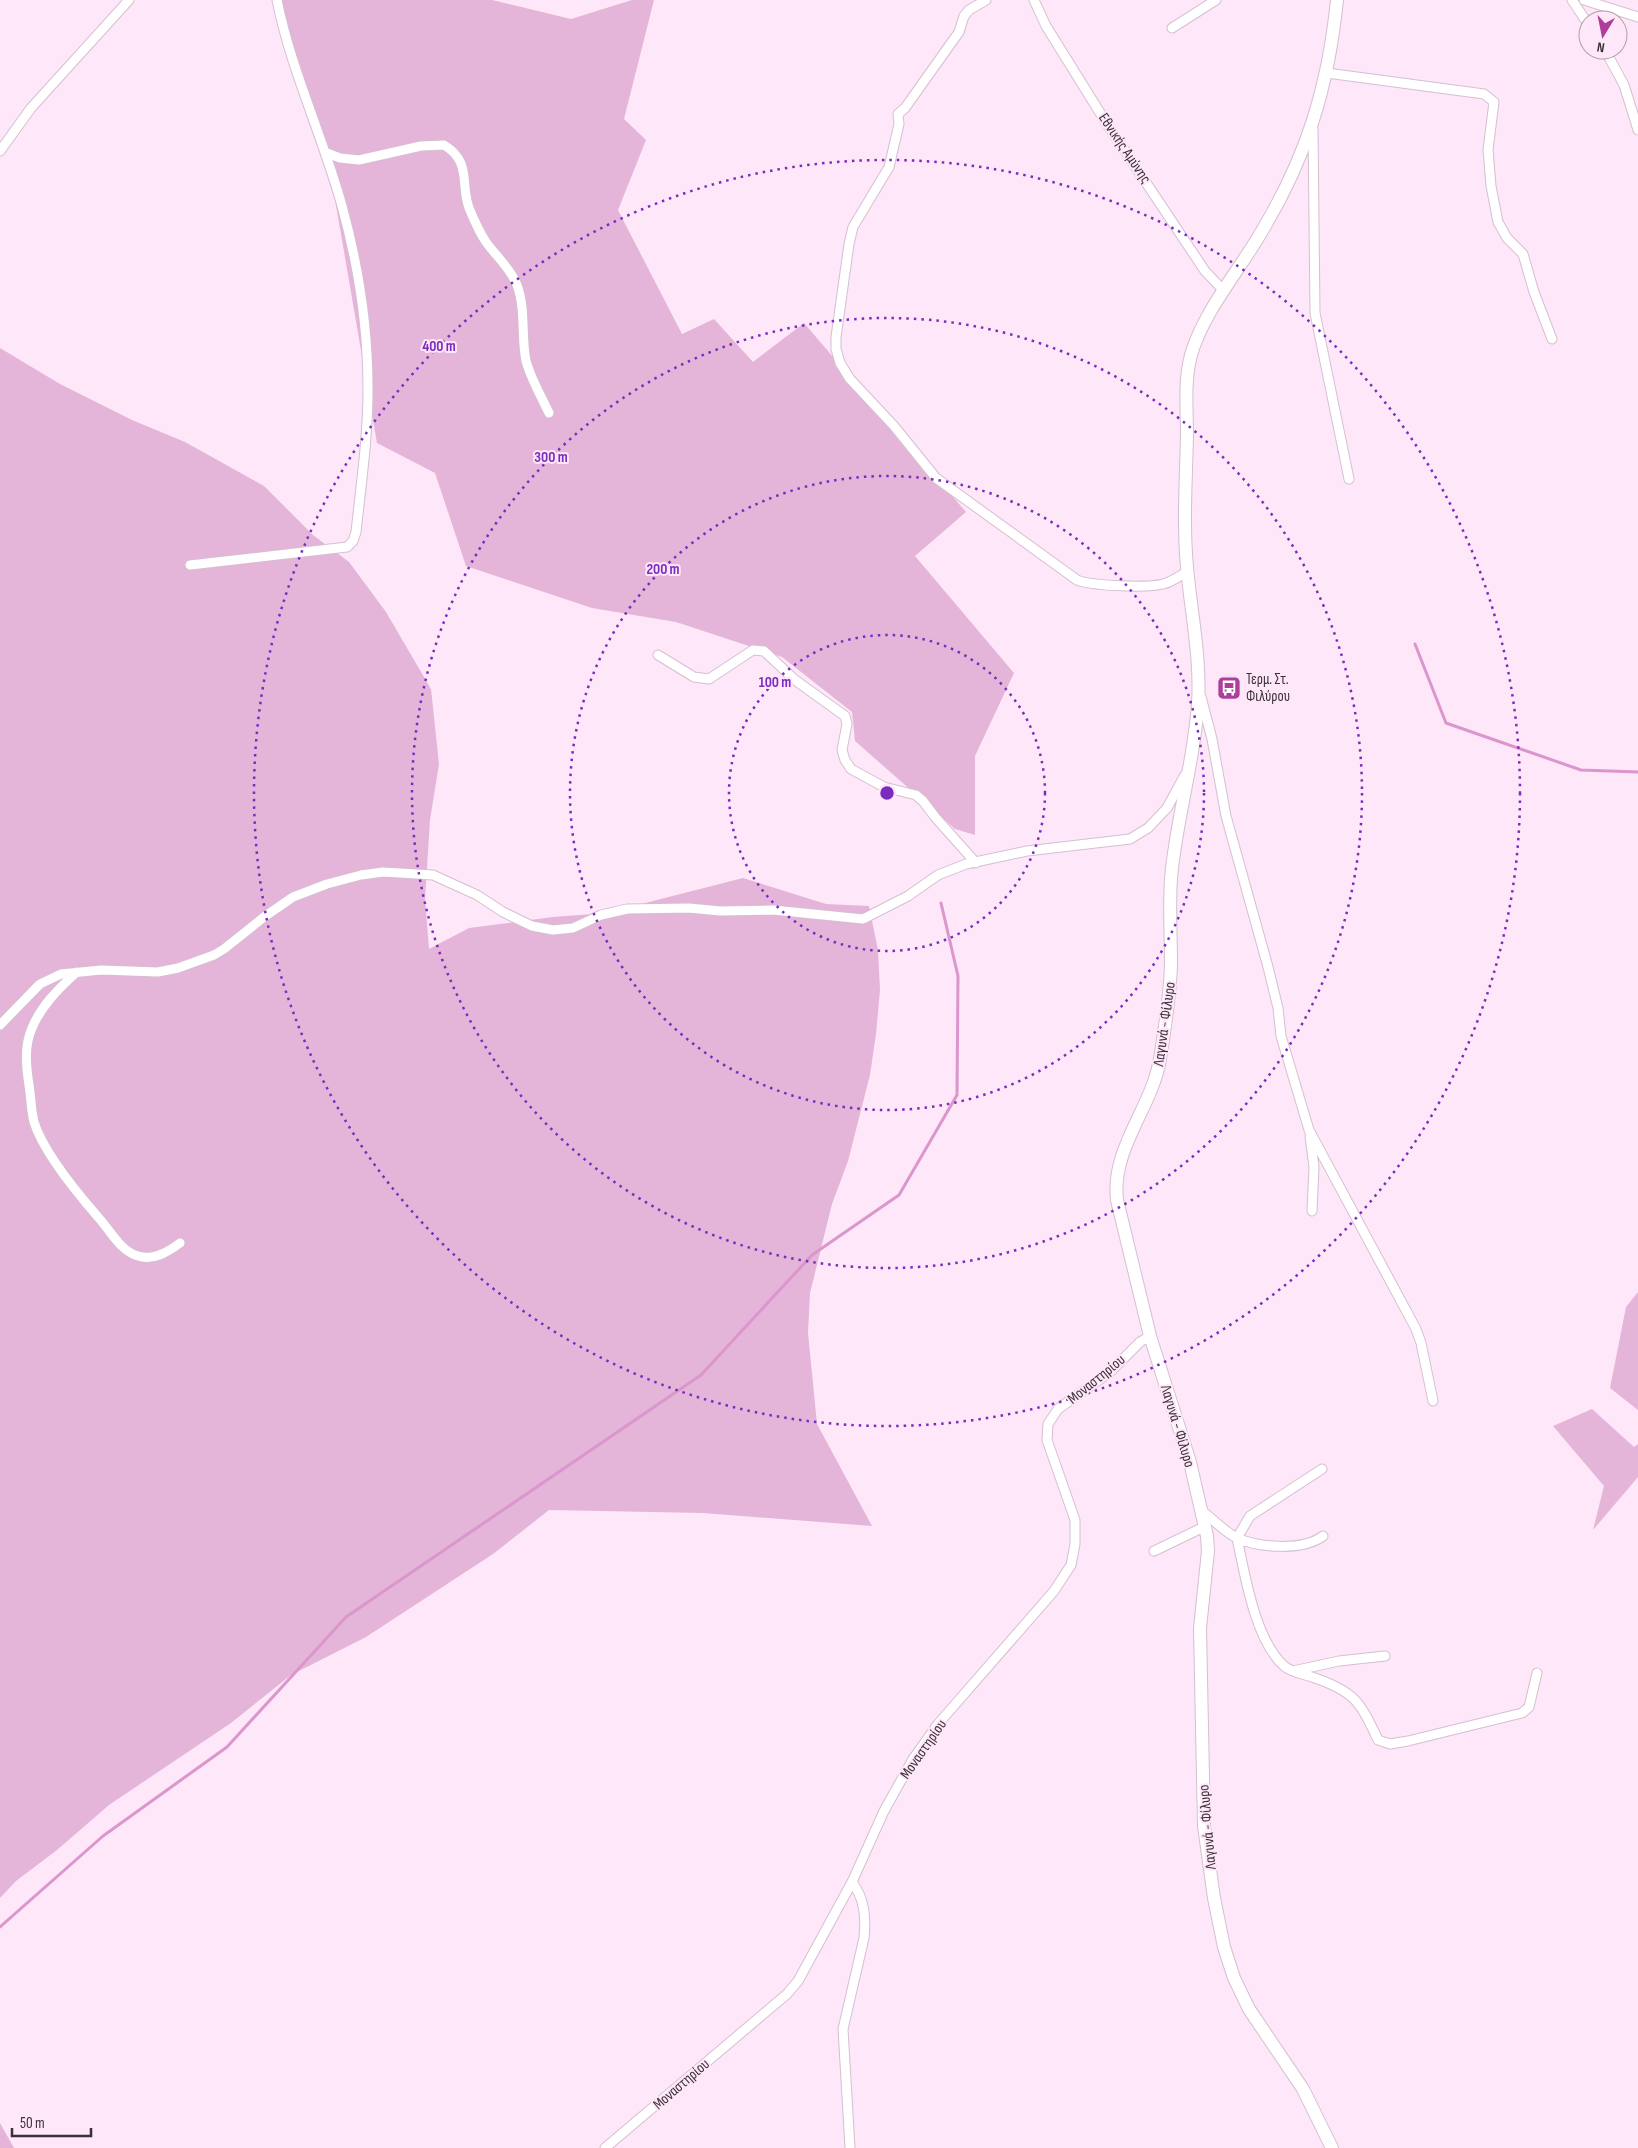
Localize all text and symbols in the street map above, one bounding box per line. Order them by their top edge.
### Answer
north arrow [1578,10,1628,60]
text: N [1596,38,1606,56]
street label: Εθνικής Αμύνης [1094,109,1155,187]
text: 400 m [422,337,456,356]
text: 300 m [534,448,568,467]
text: 200 m [646,560,680,579]
place label: Τερμ. Στ. Φιλύρου [1246,670,1290,706]
text: 100 m [759,673,791,692]
bus stop icon: Τερμ. Στ. Φιλύρου [1216,675,1242,701]
centre of rings [878,784,896,802]
street label: Λαγυνά - Φίλυρο [1149,981,1180,1069]
street label: Μοναστηρίου [1064,1350,1129,1408]
street label: Λαγυνά - Φίλυρο [1156,1382,1199,1470]
street label: Μοναστηρίου [896,1716,951,1783]
street label: Λαγυνά - Φίλυρο [1194,1784,1221,1871]
street label: Μοναστηρίου [649,2055,713,2114]
scale bar [12,2106,91,2138]
text: 50 m [20,2114,45,2133]

